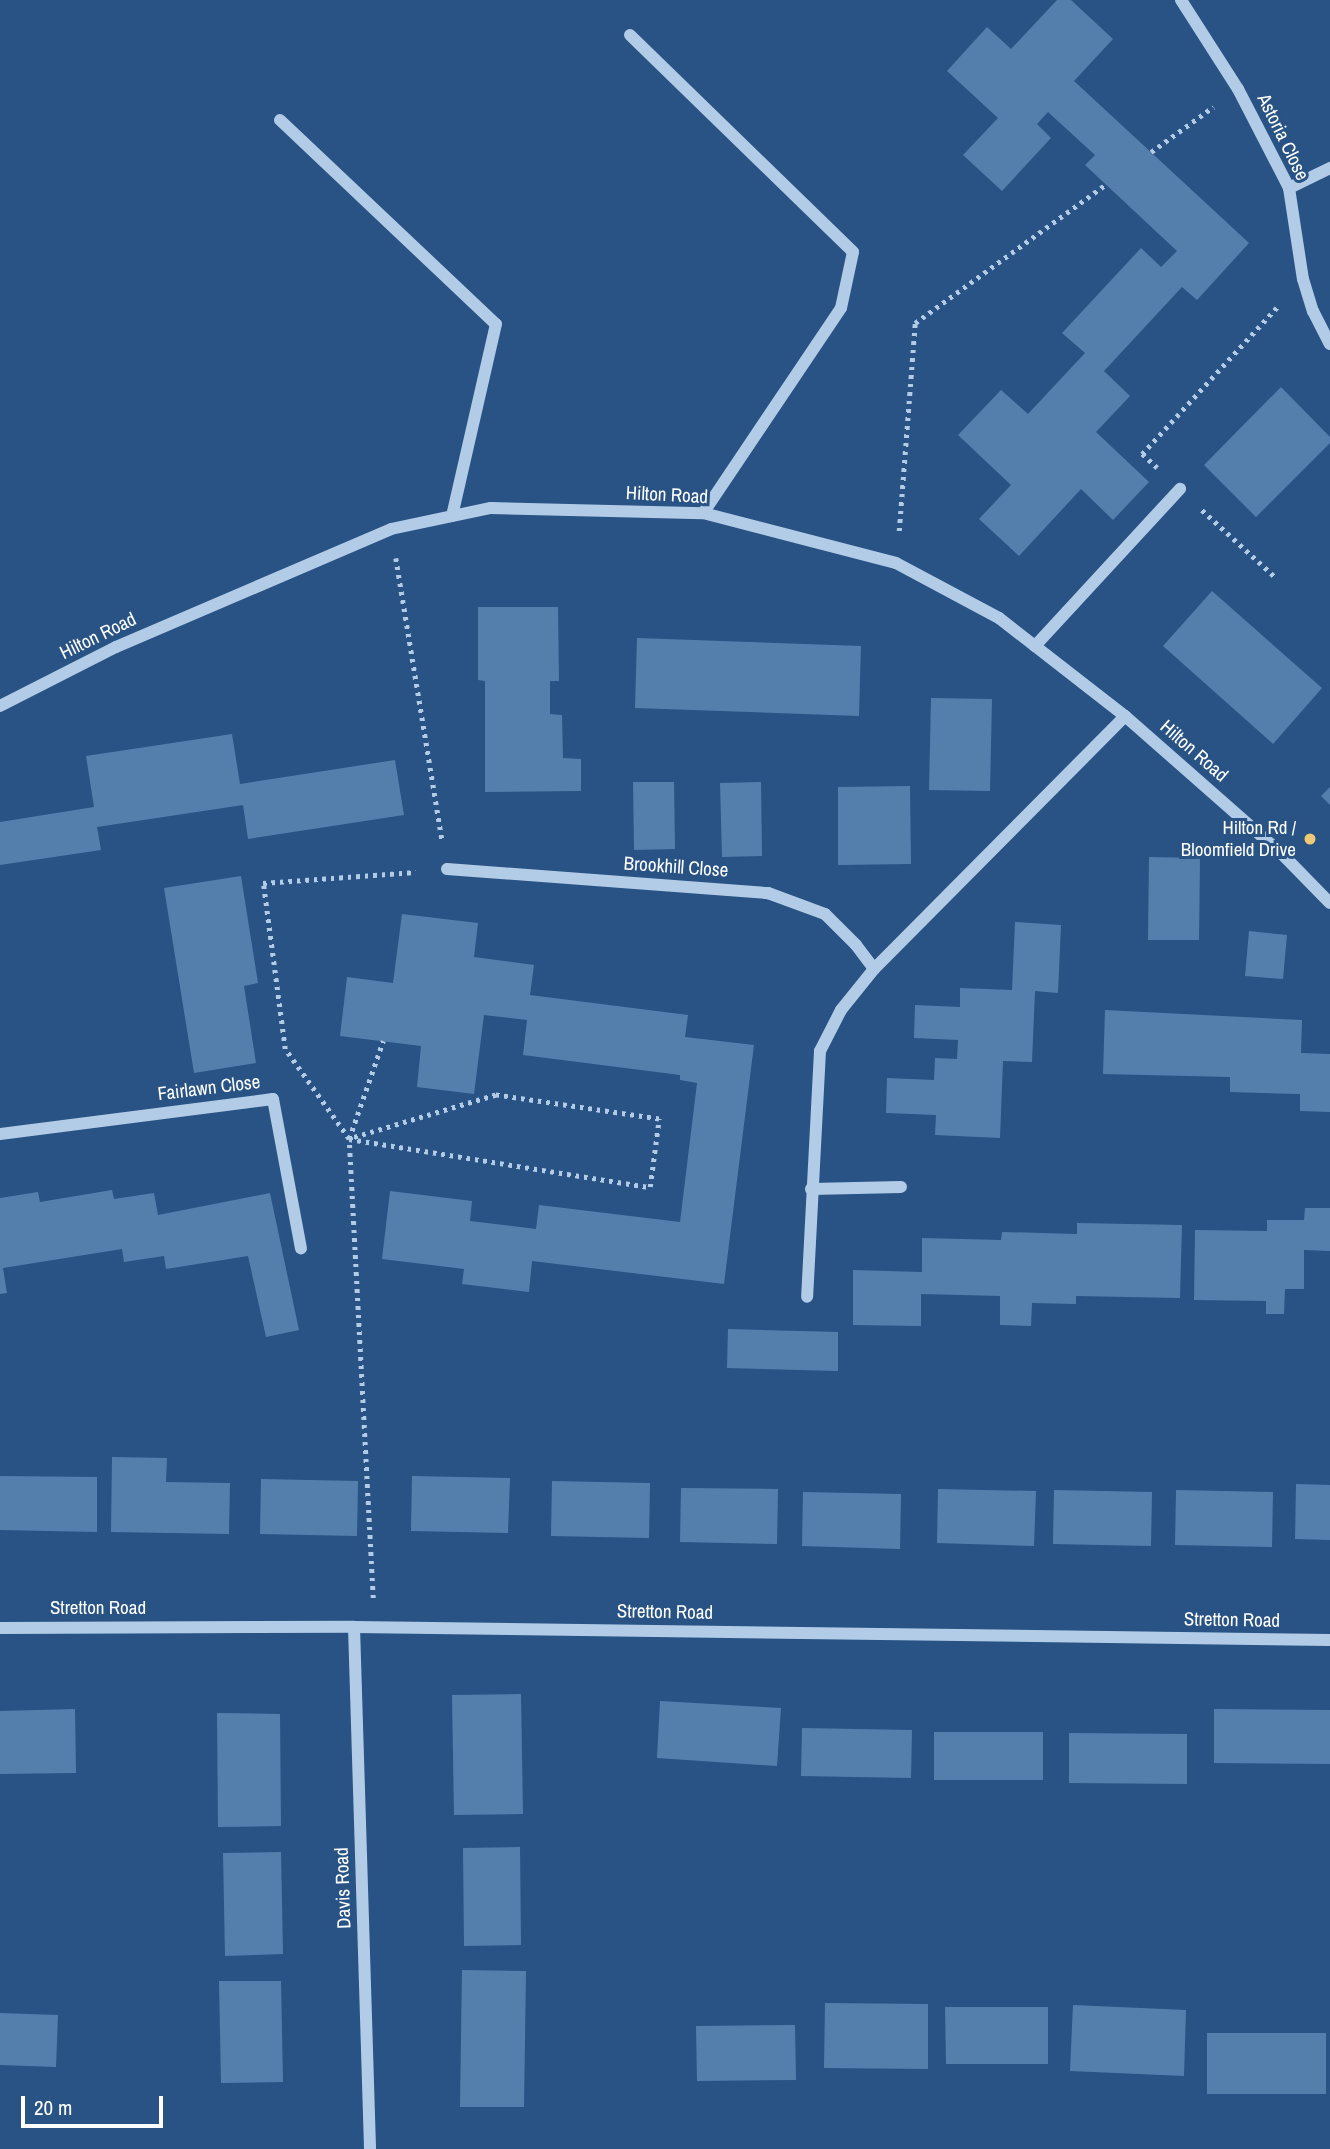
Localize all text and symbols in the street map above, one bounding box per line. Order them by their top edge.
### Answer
street label: Astoria Close [1252,90,1314,184]
street label: Hilton Road [625,481,709,509]
street label: Hilton Road [56,608,140,664]
street label: Hilton Road [1155,715,1233,787]
place label: Hilton Rd / Bloomfield Drive [1181,817,1296,861]
marker: Hilton Rd / Bloomfield Drive [1302,831,1318,847]
street label: Brookhill Close [623,852,729,882]
street label: Fairlawn Close [156,1070,262,1106]
street label: Stretton Road [50,1597,146,1619]
street label: Stretton Road [617,1600,713,1624]
street label: Stretton Road [1184,1608,1280,1632]
street label: Davis Road [330,1847,356,1929]
scale bar [24,2082,166,2126]
text: 20 m [34,2093,72,2122]

